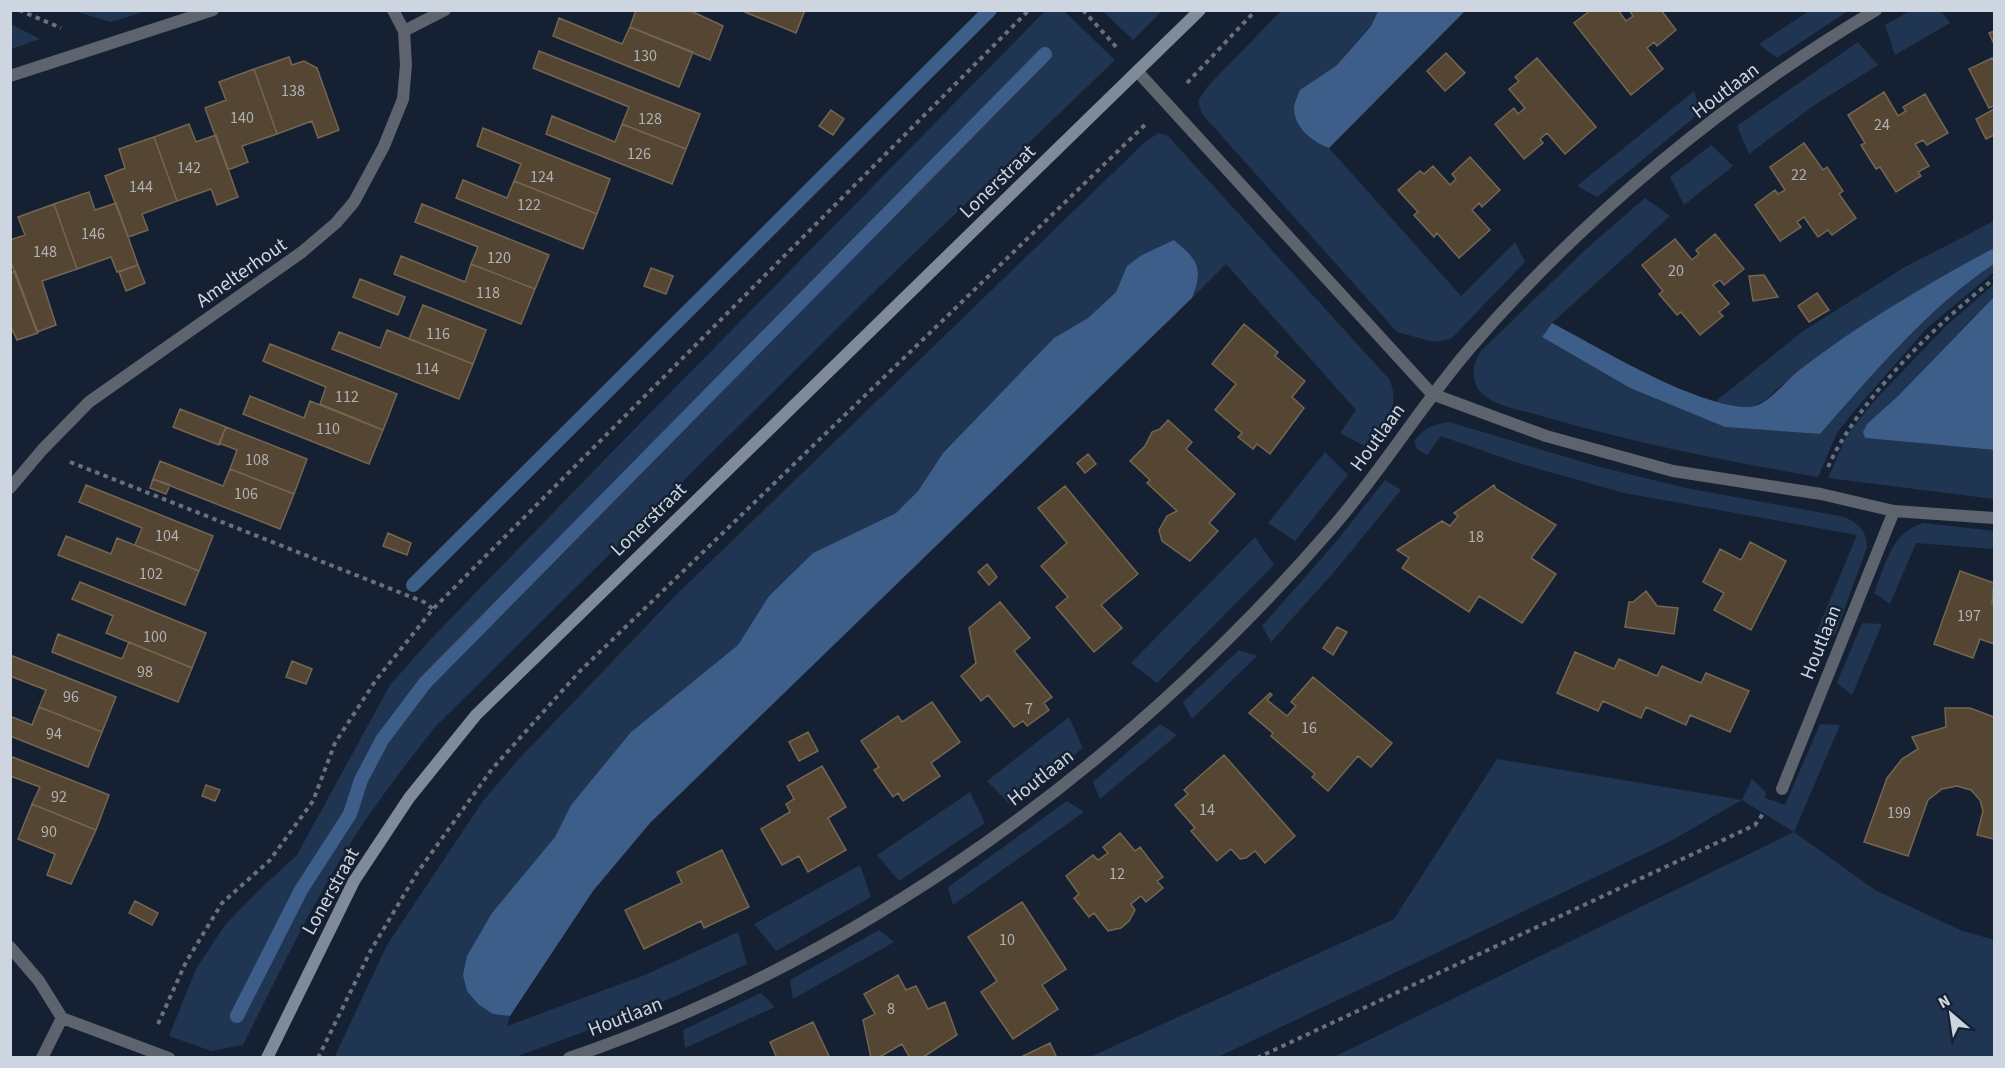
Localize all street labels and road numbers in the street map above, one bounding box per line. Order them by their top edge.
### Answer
street label: Houtlaan [1686,56,1765,125]
street label: Lonerstraat [953,138,1042,225]
street label: Amelterhout [190,231,293,314]
street label: Houtlaan [1344,398,1412,477]
street label: Lonerstraat [604,476,693,563]
street label: Houtlaan [1793,601,1848,684]
street label: Houtlaan [1001,743,1080,813]
street label: Lonerstraat [295,843,366,940]
street label: Houtlaan [584,990,667,1044]

